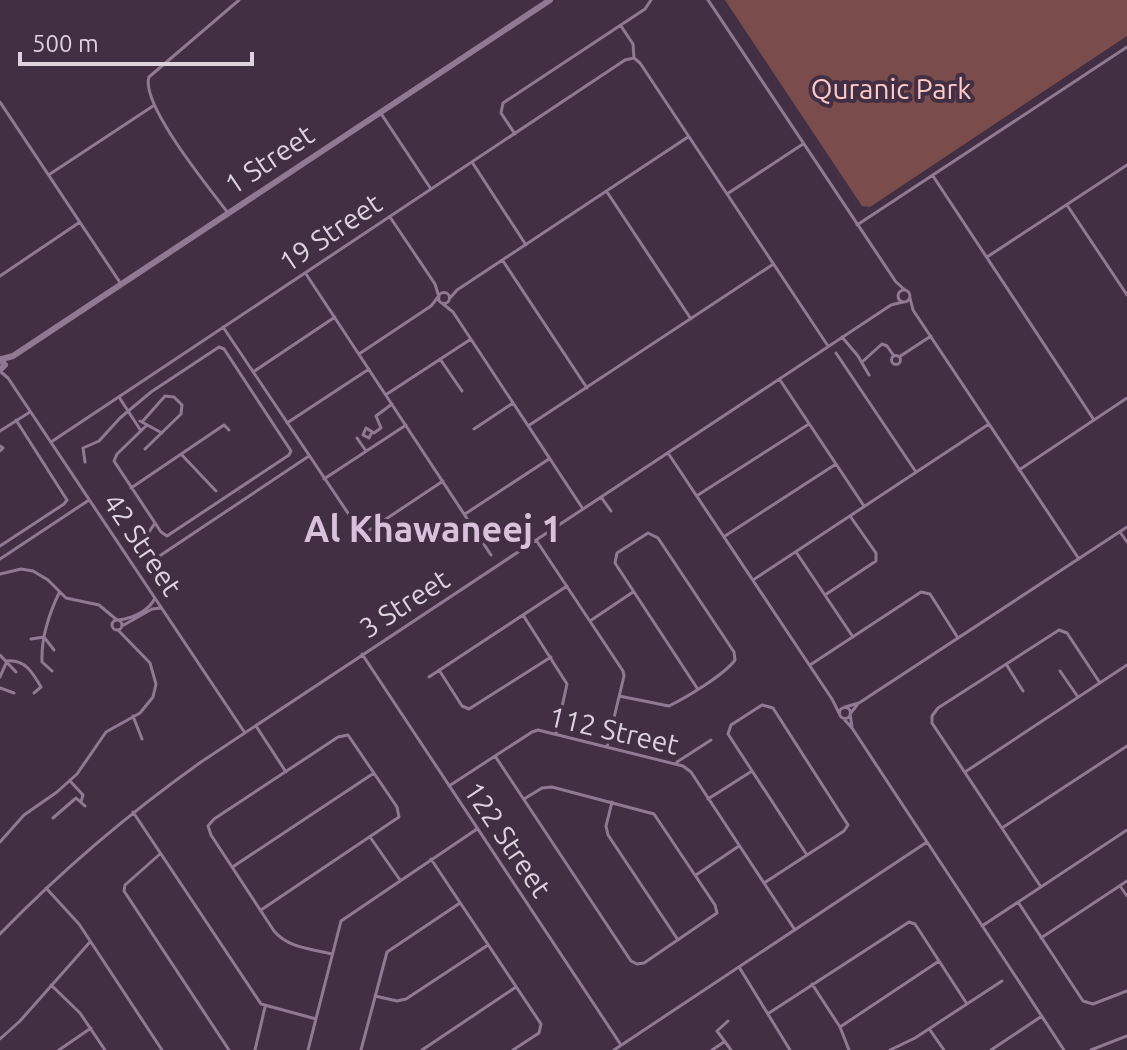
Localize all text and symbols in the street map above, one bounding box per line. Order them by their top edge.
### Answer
scale bar [20,16,252,66]
text: 500 m [32,30,99,57]
park label: Quranic Park [811,73,971,104]
street label: 1 Street [219,118,319,200]
street label: 19 Street [273,187,387,277]
street label: 42 Street [98,487,188,601]
district label: Al Khawaneej 1 [304,508,562,549]
street label: 3 Street [353,563,455,643]
street label: 112 Street [546,700,682,760]
street label: 122 Street [458,776,558,902]

